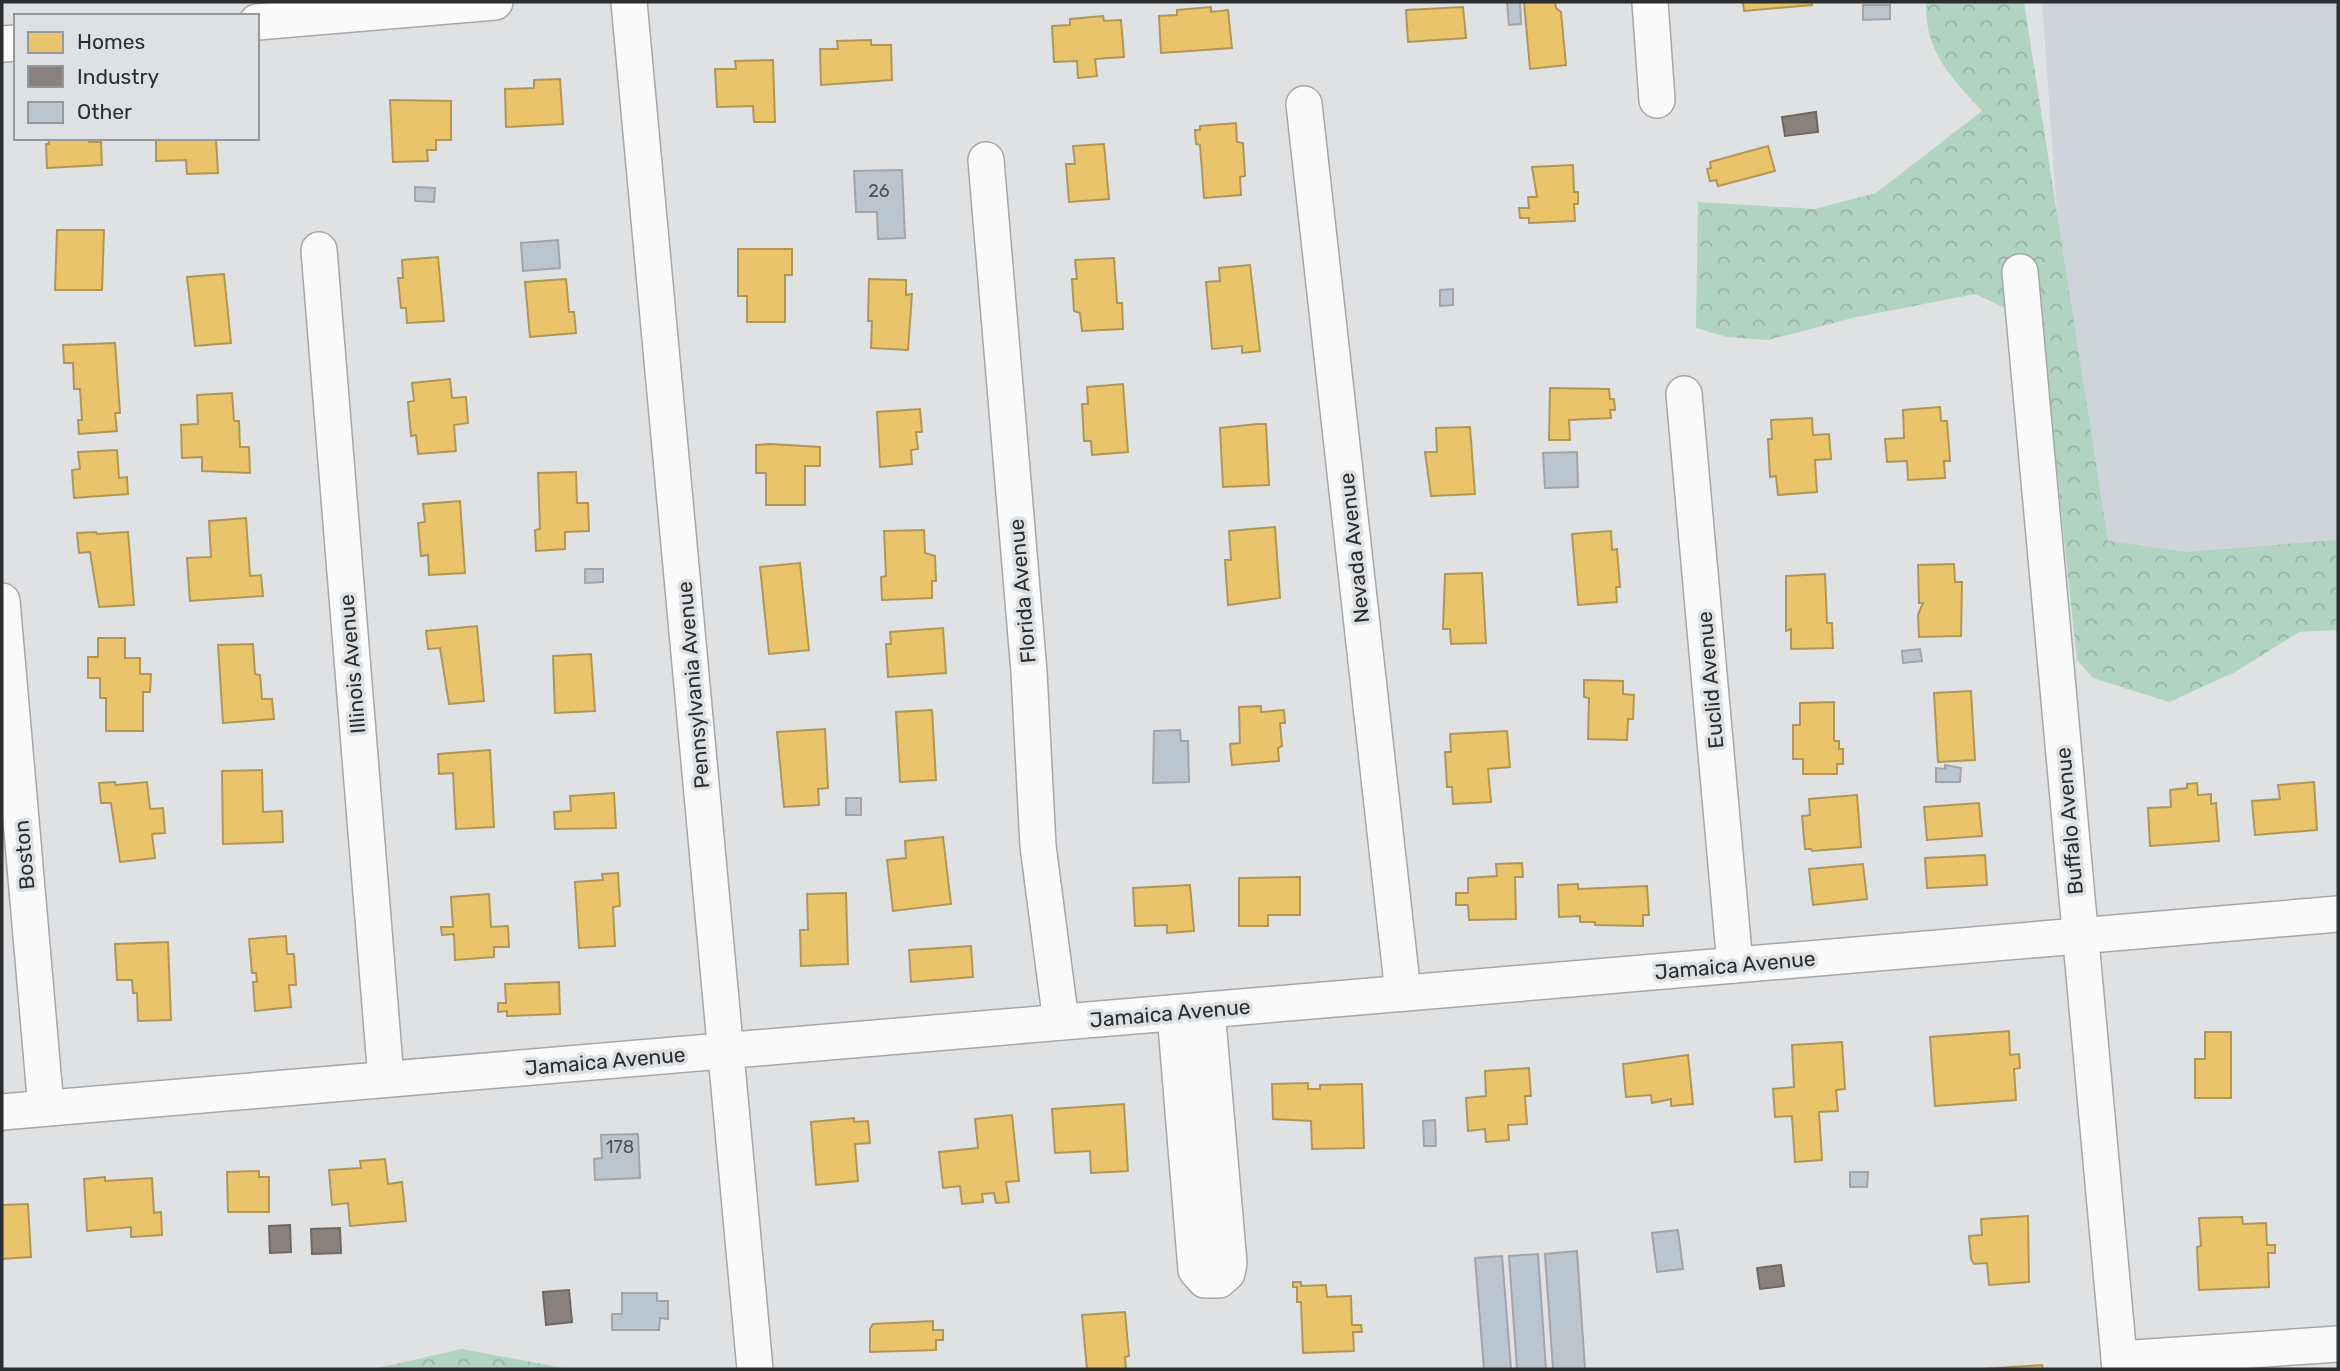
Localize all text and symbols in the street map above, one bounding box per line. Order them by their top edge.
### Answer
legend [14,14,259,140]
text: Homes [77,29,145,54]
text: Industry [77,64,159,89]
text: Other [77,99,132,124]
house number: 26 [868,180,890,202]
street label: Nevada Avenue [1334,472,1374,624]
street label: Florida Avenue [1003,518,1041,664]
street label: Pennsylvania Avenue [671,580,715,790]
street label: Illinois Avenue [333,593,371,735]
street label: Euclid Avenue [1692,610,1728,750]
street label: Buffalo Avenue [2050,746,2088,896]
street label: Boston [9,819,39,891]
street label: Jamaica Avenue [1653,946,1817,984]
street label: Jamaica Avenue [1088,994,1252,1032]
street label: Jamaica Avenue [523,1042,687,1080]
house number: 178 [606,1136,634,1158]

